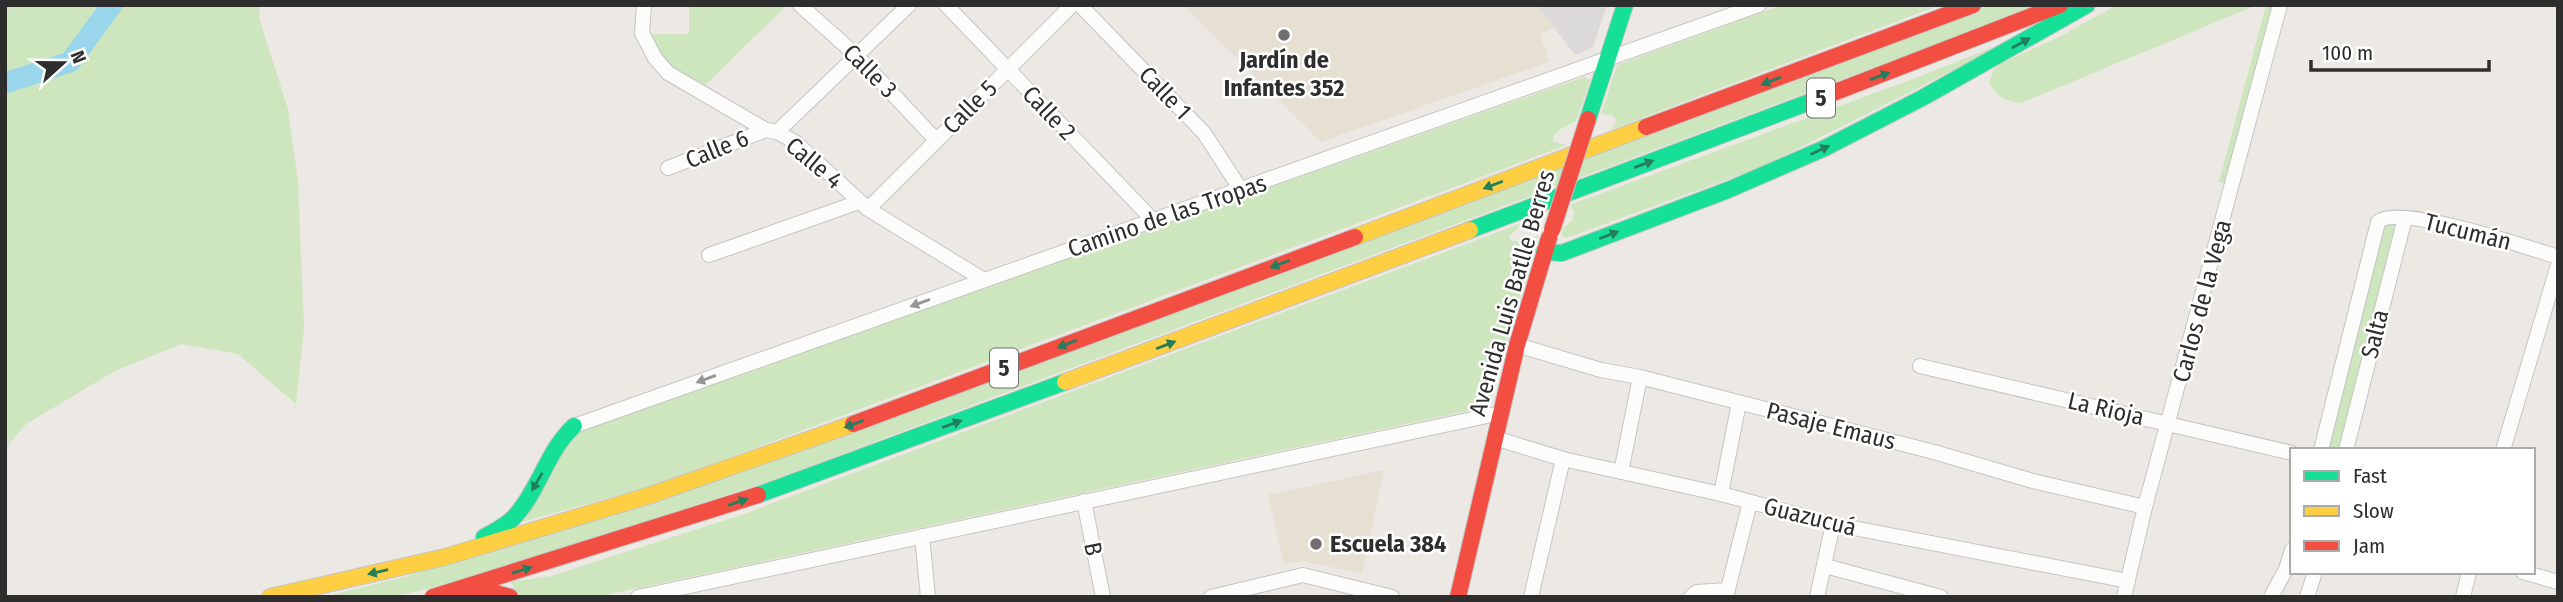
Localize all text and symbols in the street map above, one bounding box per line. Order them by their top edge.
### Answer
marker: Jardín de Infantes 352 [1276,27,1292,43]
north arrow [28,28,98,98]
scale bar [2311,28,2490,72]
one-way arrow [2011,37,2031,49]
street label: Calle 3 [837,38,903,104]
text: 100 m [2322,40,2373,66]
place label: Jardín de Infantes 352 [1224,46,1344,102]
text: N [66,48,91,67]
street label: Calle 1 [1133,61,1197,125]
one-way arrow [1870,70,1891,81]
street label: Calle 5 [937,74,1003,140]
one-way arrow [1761,76,1782,87]
road number: 5 [1807,78,1835,118]
street label: Calle 2 [1017,80,1081,146]
street label: Calle 6 [681,124,753,174]
street label: Calle 4 [780,131,848,195]
one-way arrow [1810,144,1830,156]
one-way arrow [1634,159,1655,170]
street label: Avenida Luis Batlle Berres [1463,167,1561,419]
street label: Camino de las Tropas [1064,169,1270,263]
one-way arrow [1483,179,1504,190]
street label: Tucumán [2422,208,2514,256]
street label: Carlos de la Vega [2167,217,2237,385]
one-way arrow [1599,229,1620,240]
one-way arrow [1270,259,1291,270]
one-way arrow [910,298,931,309]
street label: Salta [2355,307,2395,361]
one-way arrow [1057,339,1078,350]
one-way arrow [1155,339,1176,350]
road number: 5 [990,348,1018,388]
one-way arrow [695,374,716,385]
street label: La Rioja [2065,387,2147,431]
street label: Pasaje Emaus [1764,396,1898,456]
one-way arrow [843,419,864,430]
one-way arrow [942,419,963,430]
legend [2290,448,2535,574]
text: Fast [2353,463,2387,489]
one-way arrow [531,472,543,492]
street label: Guazucuá [1761,492,1859,542]
one-way arrow [728,496,749,507]
text: Slow [2353,498,2394,524]
place label: Escuela 384 [1330,530,1446,558]
text: Jam [2353,533,2385,559]
marker: Escuela 384 [1308,536,1324,552]
street label: B [1078,540,1108,558]
one-way arrow [511,565,532,575]
one-way arrow [367,567,389,578]

